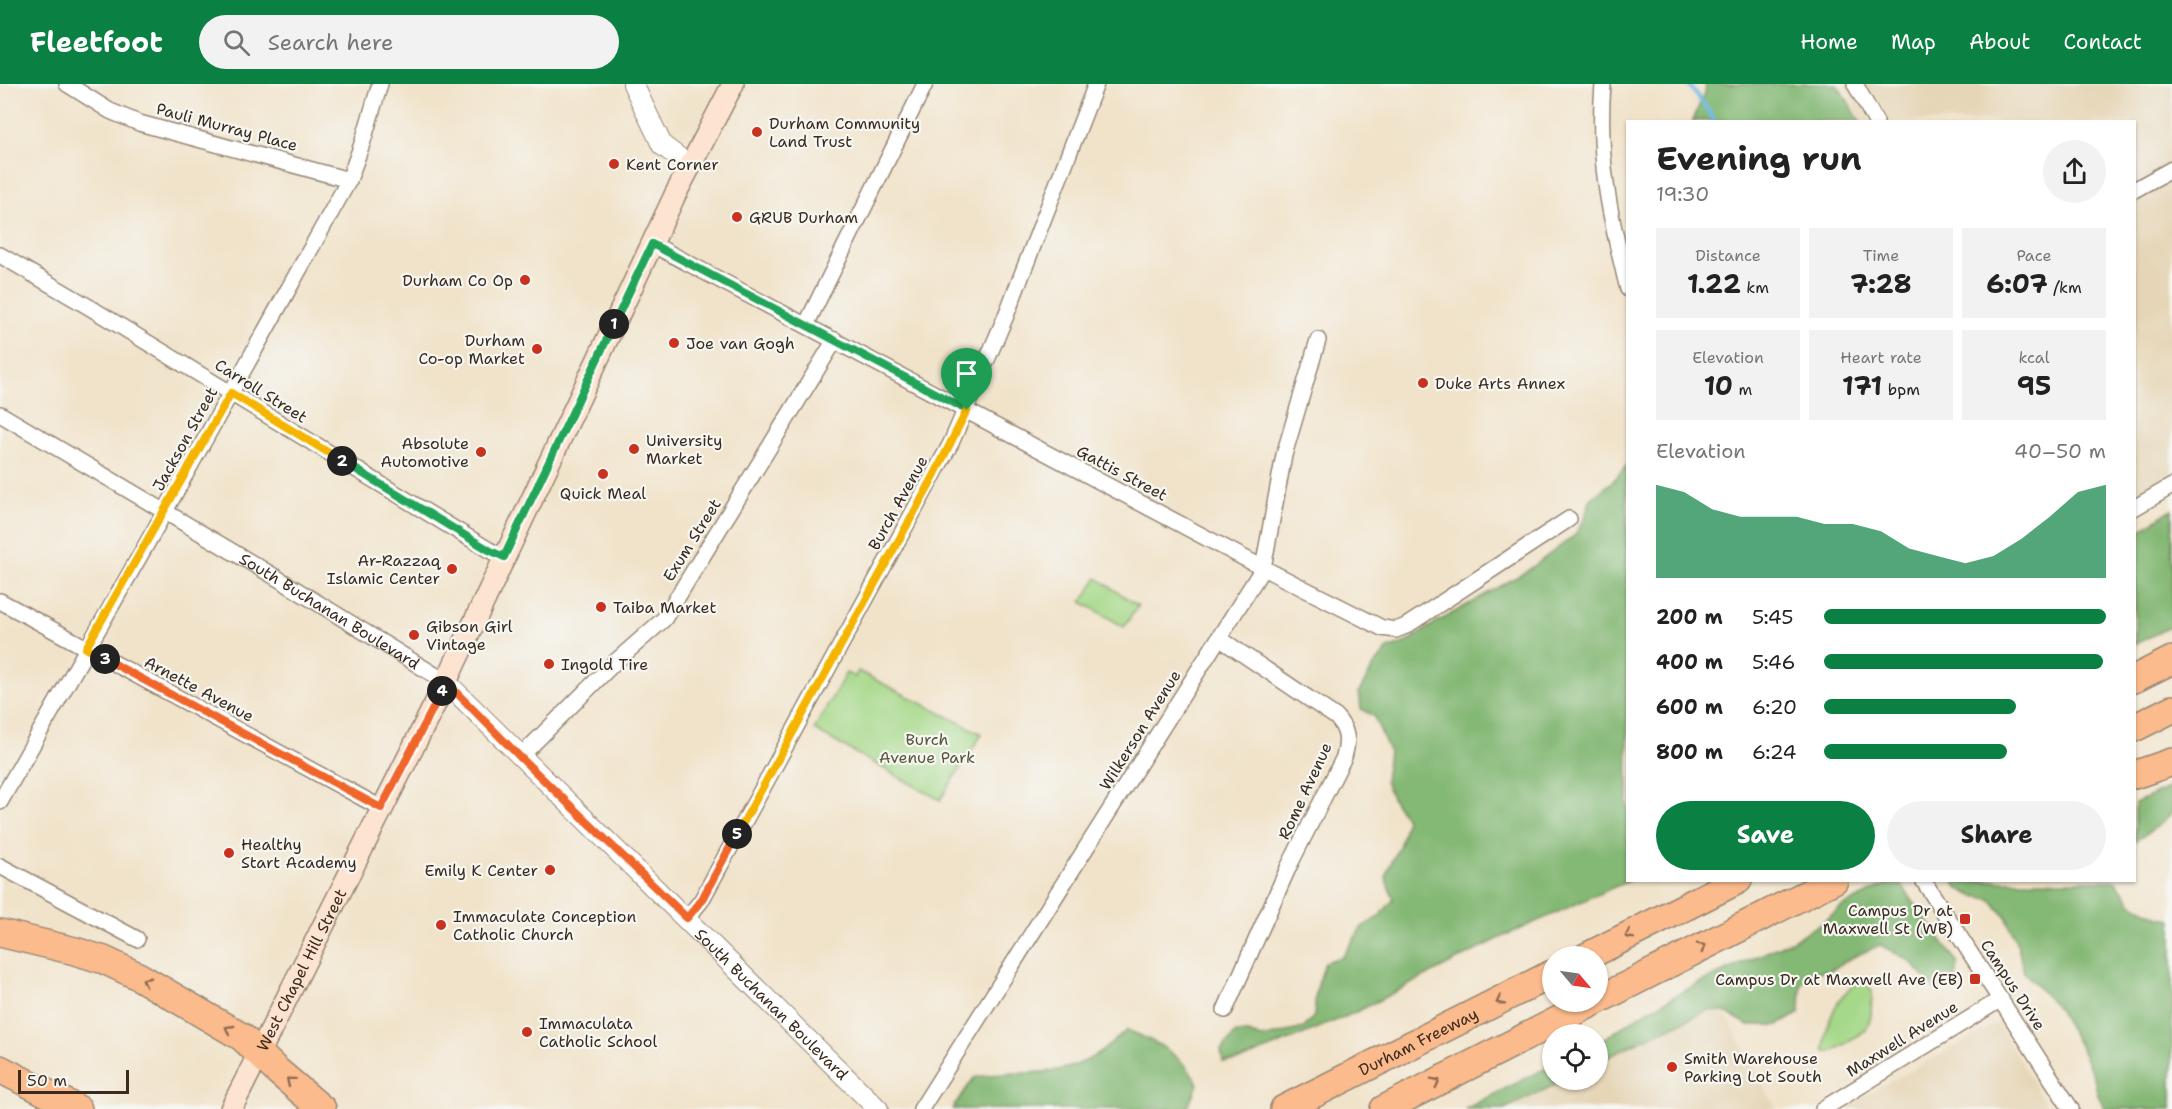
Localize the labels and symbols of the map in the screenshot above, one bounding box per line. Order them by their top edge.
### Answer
street label: Pauli Murray Place [154,98,300,156]
place label: Durham Community Land Trust [769,113,920,152]
marker: Durham Community Land Trust [750,125,764,139]
place label: Kent Corner [626,154,719,175]
marker: Kent Corner [607,157,621,171]
place label: GRUB Durham [749,207,858,228]
marker: GRUB Durham [730,210,744,224]
place label: Durham Co Op [402,270,513,291]
marker: Durham Co Op [518,273,532,287]
pin: 1 [599,309,629,339]
place label: Durham Co-op Market [418,330,525,369]
place label: Joe van Gogh [686,333,795,354]
marker: Joe van Gogh [667,336,681,350]
marker: Durham Co-op Market [530,342,544,356]
pin [941,348,992,410]
street label: Carroll Street [211,354,311,428]
place label: Duke Arts Annex [1435,373,1565,394]
marker: Duke Arts Annex [1416,376,1430,390]
street label: Jackson Street [148,383,222,495]
place label: University Market [646,430,722,469]
place label: Absolute Automotive [380,433,469,472]
street label: Gattis Street [1073,440,1171,506]
marker: University Market [627,442,641,456]
marker: Absolute Automotive [474,445,488,459]
pin: 2 [327,446,357,476]
street label: Burch Avenue [863,452,933,554]
marker: Quick Meal [596,467,610,481]
place label: Quick Meal [560,483,646,504]
street label: Exum Street [658,495,726,585]
street label: South Buchanan Boulevard [236,548,424,674]
place label: Ar-Razzaq Islamic Center [327,550,442,589]
marker: Ar-Razzaq Islamic Center [445,562,459,576]
place label: Taiba Market [613,597,716,618]
marker: Taiba Market [594,600,608,614]
place label: Gibson Girl Vintage [426,616,513,655]
marker: Gibson Girl Vintage [407,628,421,642]
pin: 3 [90,644,120,674]
street label: Arnette Avenue [141,651,257,727]
place label: Ingold Tire [561,654,648,675]
marker: Ingold Tire [542,657,556,671]
street label: Wilkerson Avenue [1095,666,1185,794]
pin: 4 [427,676,457,706]
park label: Burch Avenue Park [879,729,975,768]
street label: Rome Avenue [1273,739,1337,843]
pin: 5 [722,819,752,849]
place label: Healthy Start Academy [241,834,357,873]
marker: Healthy Start Academy [222,846,236,860]
place label: Emily K Center [425,860,538,881]
marker: Emily K Center [543,863,557,877]
street label: West Chapel Hill Street [251,885,351,1055]
place label: Campus Dr at Maxwell St (WB) [1823,900,1953,939]
place label: Immaculate Conception Catholic Church [453,906,636,945]
marker: Campus Dr at Maxwell St (WB) [1958,912,1972,926]
marker: Immaculate Conception Catholic Church [434,918,448,932]
street label: South Buchanan Boulevard [690,923,853,1084]
one-way arrow [1625,928,1636,939]
street label: Campus Drive [1976,936,2050,1034]
one-way arrow [1696,943,1707,954]
north arrow [1542,946,1608,1012]
place label: Campus Dr at Maxwell Ave (EB) [1715,969,1963,990]
marker: Campus Dr at Maxwell Ave (EB) [1968,972,1982,986]
one-way arrow [142,977,152,988]
one-way arrow [1496,993,1507,1005]
street label: Maxwell Avenue [1842,996,1962,1082]
street label: Durham Freeway [1355,1003,1481,1080]
place label: Immaculata Catholic School [539,1013,657,1052]
one-way arrow [225,1025,235,1036]
marker: Immaculata Catholic School [520,1025,534,1039]
place label: Smith Warehouse Parking Lot South [1684,1048,1822,1087]
marker: Smith Warehouse Parking Lot South [1665,1060,1679,1074]
scale bar [18,1067,129,1094]
one-way arrow [286,1078,297,1089]
one-way arrow [1430,1078,1441,1090]

